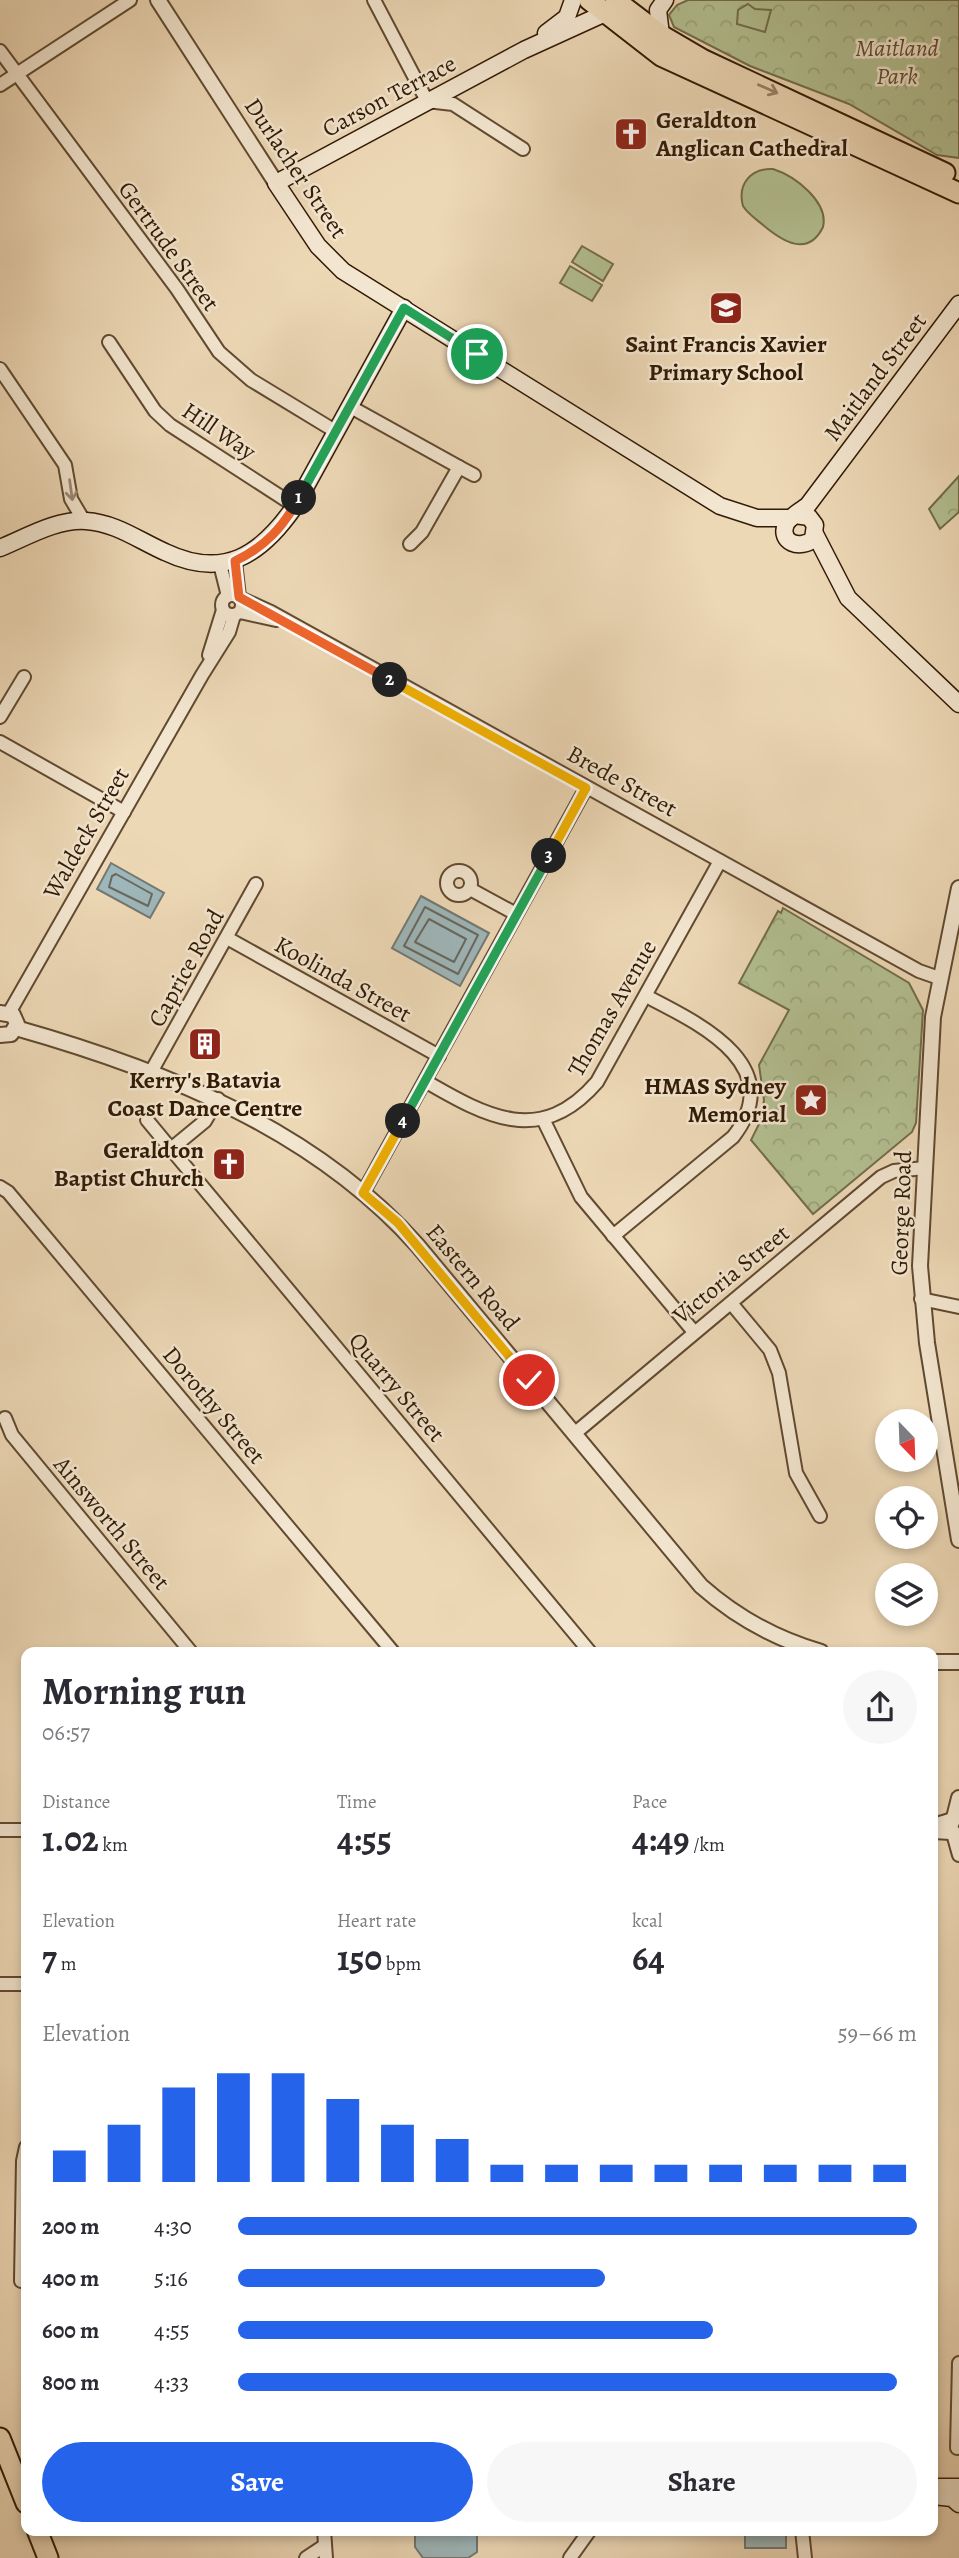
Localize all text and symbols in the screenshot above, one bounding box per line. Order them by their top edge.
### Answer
park label: Maitland Park [855,32,939,92]
street label: Carson Terrace [316,47,462,145]
one-way arrow [757,83,778,96]
street label: Durlacher Street [237,92,355,244]
place label: Geraldton Anglican Cathedral [655,104,848,164]
church icon: Geraldton Anglican Cathedral [612,115,650,153]
street label: Gertrude Street [111,175,227,317]
school or university icon: Saint Francis Xavier Primary School [707,289,745,327]
street label: Maitland Street [816,306,934,448]
pin [447,324,507,384]
place label: Saint Francis Xavier Primary School [625,328,827,388]
icon: arrive [458,335,496,373]
street label: Hill Way [176,395,263,468]
one-way arrow [65,478,78,501]
pin: 1 [282,480,316,516]
text: 1 [295,484,302,510]
pin: 2 [372,662,408,698]
text: 2 [385,666,394,692]
street label: Brede Street [561,738,683,824]
street label: Waldeck Street [35,761,137,906]
pin: 3 [532,838,566,874]
text: 3 [544,842,553,868]
street label: Caprice Road [140,903,232,1033]
street label: Koolinda Street [269,928,417,1030]
street label: Thomas Avenue [560,934,664,1082]
building icon: Kerry's Batavia Coast Dance Centre [186,1025,224,1063]
place label: Kerry's Batavia Coast Dance Centre [108,1064,302,1124]
place label: HMAS Sydney Memorial [644,1070,787,1130]
place icon: HMAS Sydney Memorial [792,1081,830,1119]
pin: 4 [386,1104,420,1138]
text: 4 [398,1107,407,1133]
place label: Geraldton Baptist Church [54,1134,205,1194]
church icon: Geraldton Baptist Church [210,1145,248,1183]
street label: George Road [883,1150,919,1276]
street label: Eastern Road [419,1217,527,1337]
street label: Victoria Street [665,1217,796,1332]
street label: Quarry Street [342,1325,452,1449]
street label: Dorothy Street [155,1339,273,1471]
pin [499,1350,559,1410]
icon: check [510,1361,548,1399]
north arrow [875,1409,938,1472]
map controls [875,1409,938,1626]
street label: Ainsworth Street [46,1449,177,1597]
button: locate [875,1486,938,1549]
button: layers [875,1563,938,1626]
text: Morning run [42,1665,246,1717]
button: share [843,1670,917,1744]
text: 06:57 [42,1717,90,1748]
text: Distance [42,1789,110,1815]
text: Time [337,1789,376,1815]
text: Pace [632,1789,667,1815]
text: 1.02 [42,1815,99,1863]
text: 4:55 [337,1815,392,1863]
text: 4:49 [632,1815,689,1863]
text: km [99,1832,128,1858]
text: /km [689,1832,725,1858]
text: Elevation [42,1908,115,1934]
text: Heart rate [337,1908,416,1934]
text: kcal [632,1908,662,1934]
text: 7 [42,1934,57,1982]
text: 150 [337,1934,382,1982]
text: 64 [632,1934,665,1982]
text: m [57,1951,77,1977]
text: bpm [382,1951,421,1977]
text: Elevation [42,2018,130,2049]
text: 59–66 m [838,2018,917,2049]
text: 200 m [42,2211,100,2242]
text: 4:30 [154,2211,192,2242]
text: 400 m [42,2263,99,2294]
text: 5:16 [154,2263,188,2294]
text: 600 m [42,2315,99,2346]
text: 4:55 [154,2315,190,2346]
text: 800 m [42,2367,99,2398]
text: 4:33 [154,2367,189,2398]
button: Save [42,2442,473,2522]
button: Share [487,2442,917,2522]

